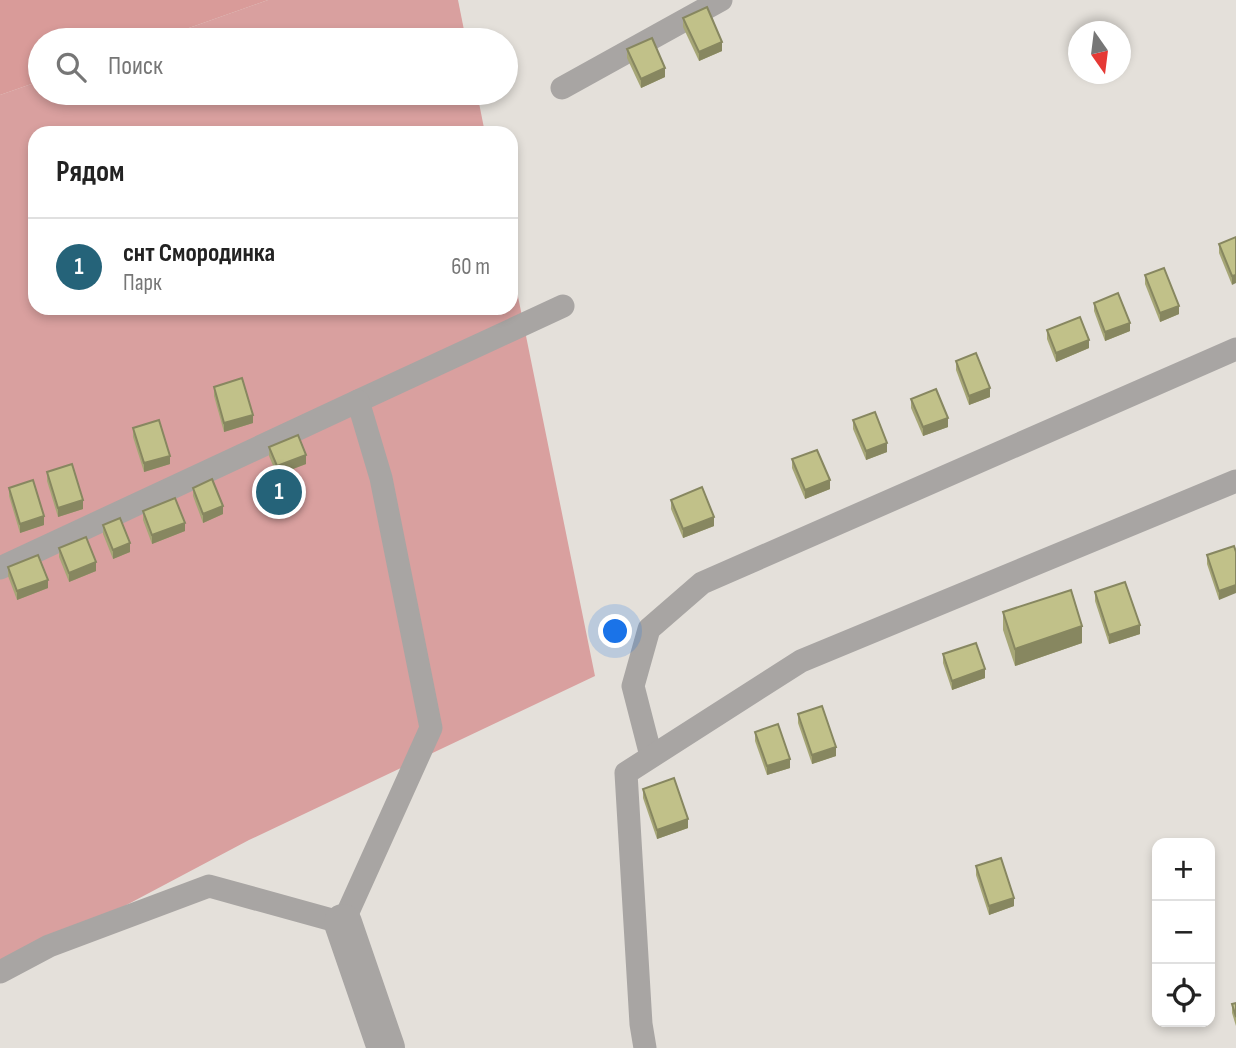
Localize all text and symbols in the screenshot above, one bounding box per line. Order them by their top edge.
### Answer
north arrow [1068,21,1131,84]
search box [28,28,518,105]
icon: search [52,48,90,86]
text: Поиск [108,51,163,82]
text: Рядом [56,154,124,190]
text: снт Смородинка [123,238,275,269]
text: 1 [74,253,84,281]
text: 60 m [451,253,490,281]
text: Парк [123,269,162,297]
pin: 1 [256,466,302,518]
your location [598,614,632,648]
map controls [1152,838,1215,1027]
button: + [1152,838,1215,901]
button: − [1152,901,1215,964]
button: locate [1152,964,1215,1027]

